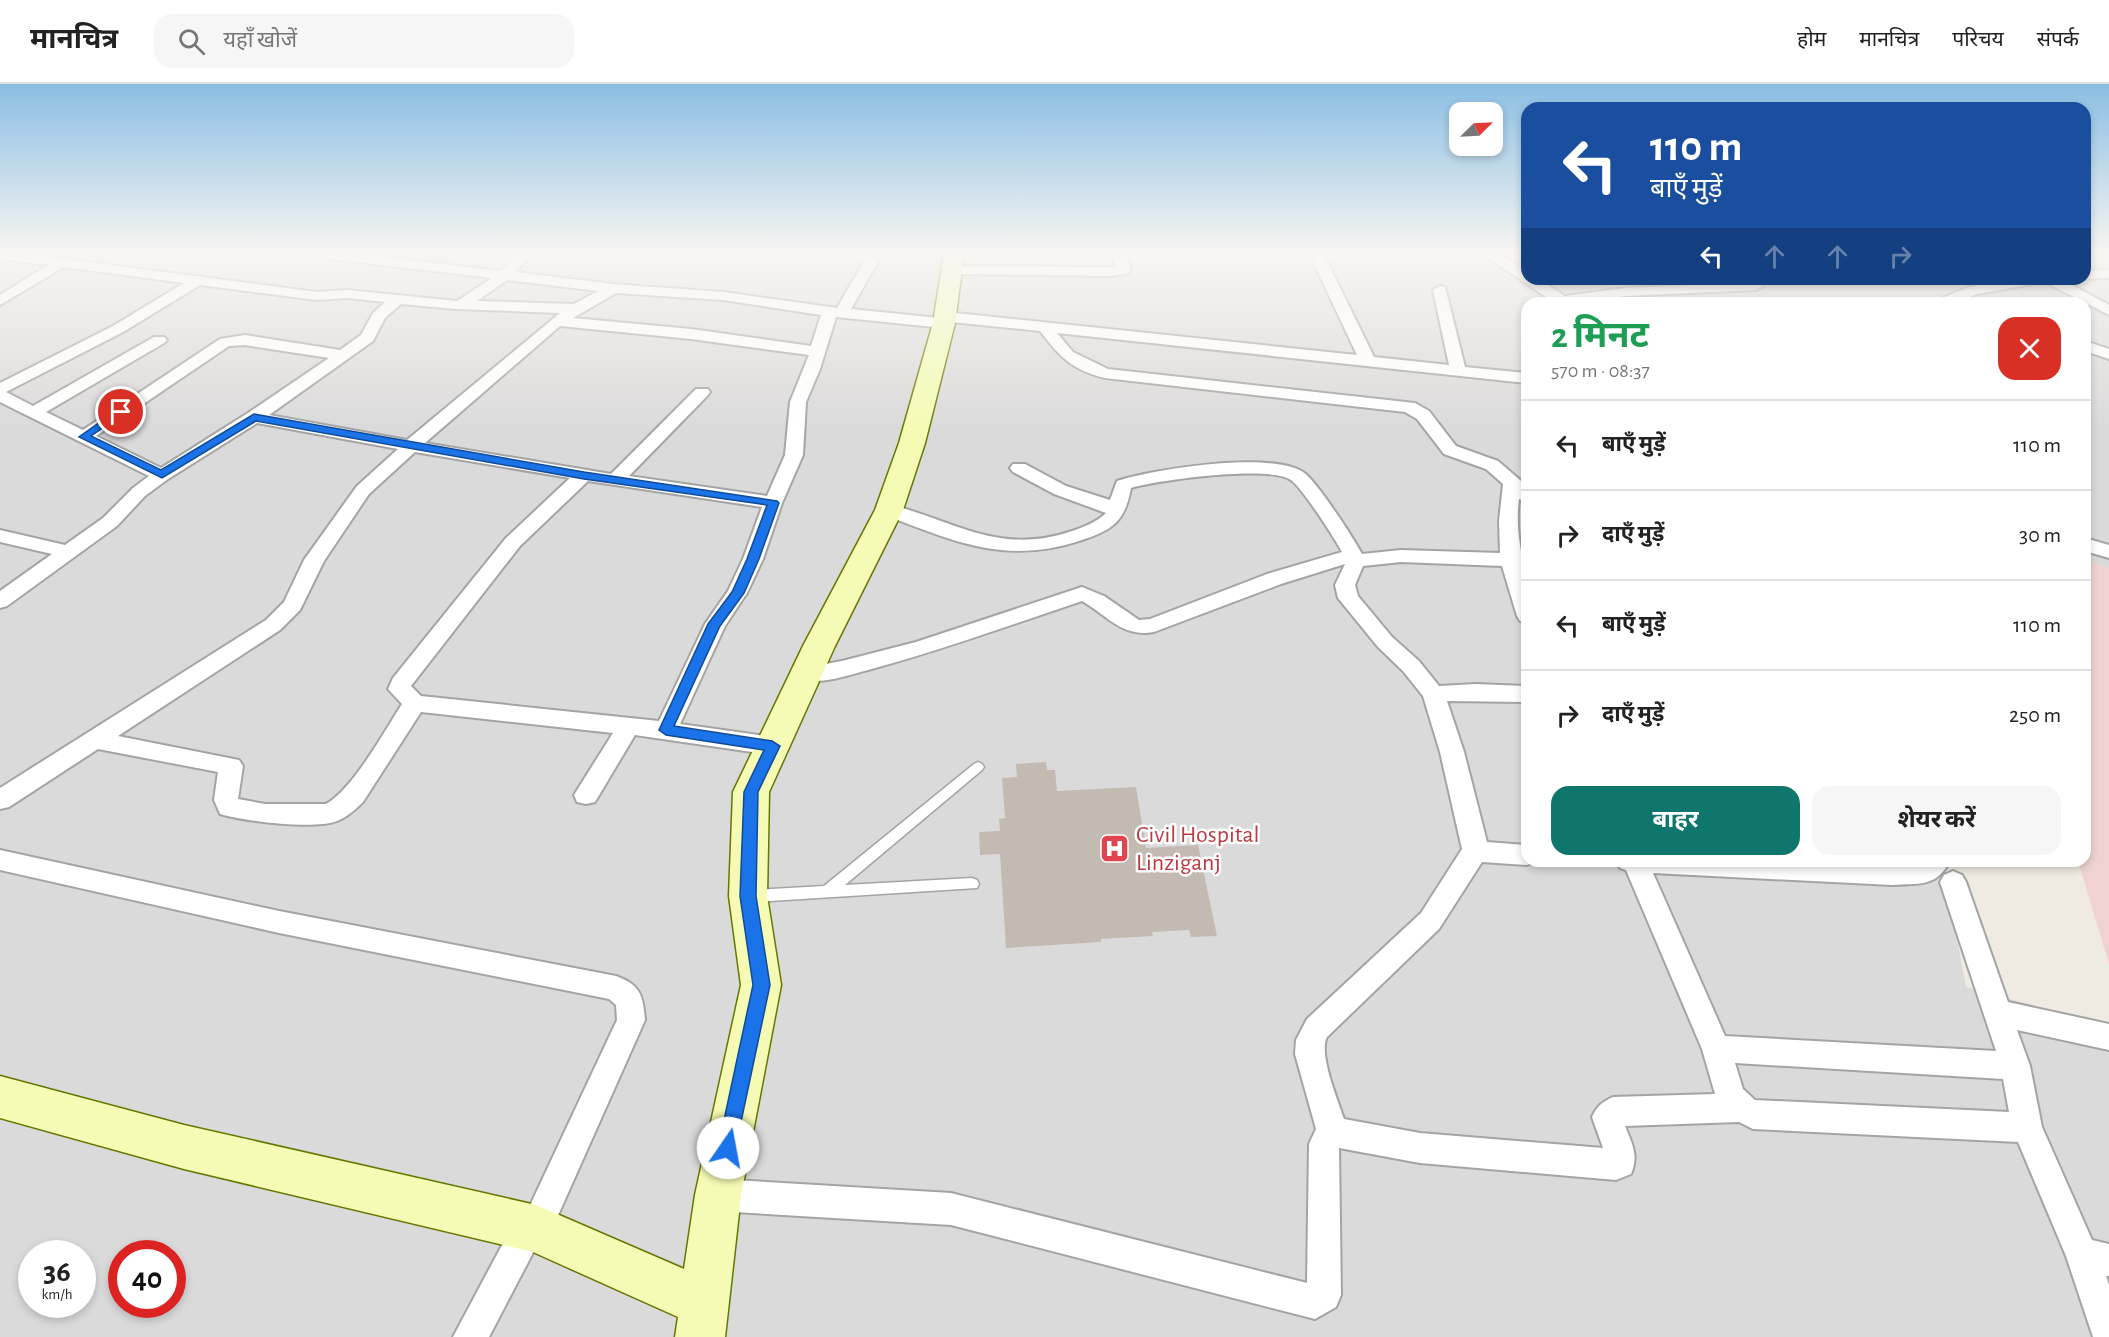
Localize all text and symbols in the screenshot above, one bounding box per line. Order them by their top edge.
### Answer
search box [154,14,574,68]
icon: search [175,25,208,58]
text: मानचित्र [30,26,118,54]
text: यहाँ खोजें [223,29,297,51]
text: होम [1797,29,1826,50]
text: मानचित्र [1859,29,1919,50]
text: परिचय [1952,29,2004,50]
text: संपर्क [2037,29,2079,50]
north arrow [1449,102,1503,156]
map controls [1449,102,1503,156]
icon: left [1551,126,1629,204]
text: 110 m [1650,126,1742,168]
text: बाएँ मुड़ें [1650,175,1722,202]
icon: left [1695,240,1728,273]
icon: ahead [1758,240,1791,273]
icon: ahead [1821,240,1854,273]
icon: right [1884,240,1917,273]
button: close [1998,317,2061,380]
text: 2 मिनट [1551,318,1649,354]
text: 570 m · 08:37 [1551,361,1650,381]
pin [95,386,146,437]
icon: arrive [104,395,137,428]
icon: left [1551,429,1584,462]
text: बाएँ मुड़ें [1602,433,1666,455]
text: 110 m [2013,434,2061,456]
icon: right [1551,519,1584,552]
text: दाएँ मुड़ें [1602,523,1664,545]
text: 30 m [2019,524,2061,546]
icon: left [1551,609,1584,642]
text: बाएँ मुड़ें [1602,613,1666,635]
text: 110 m [2013,614,2061,636]
icon: right [1551,699,1584,732]
text: दाएँ मुड़ें [1602,703,1664,725]
text: 250 m [2009,704,2061,726]
button: बाहर [1551,786,1800,855]
button: शेयर करें [1812,786,2061,855]
place label: Civil Hospital Linziganj [1136,823,1259,875]
hospital icon: Civil Hospital Linziganj [1099,832,1131,864]
position arrow [696,1116,760,1180]
speed limit sign: 40 [108,1240,186,1318]
text: 36 [43,1257,71,1287]
text: km/h [42,1287,72,1302]

